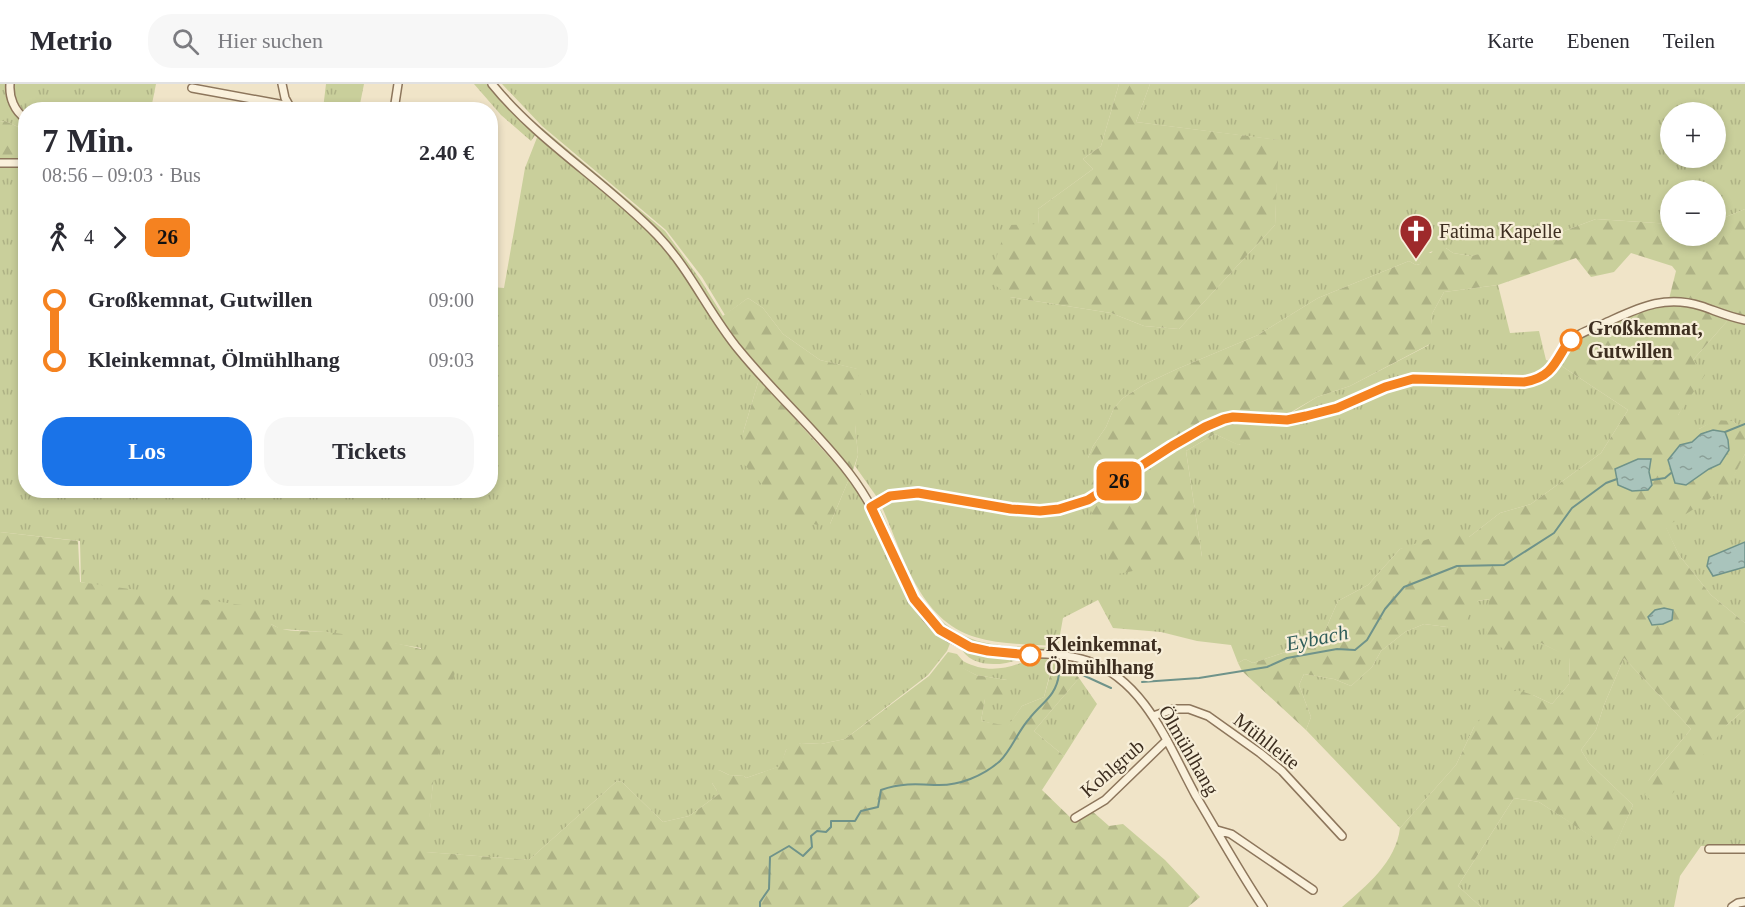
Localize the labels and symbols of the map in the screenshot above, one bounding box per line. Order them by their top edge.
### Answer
church icon: Fatima Kapelle [1398,213,1434,260]
place label: Fatima Kapelle [1439,220,1562,243]
place label: Großkemnat, Gutwillen [1588,317,1703,362]
marker: Großkemnat, Gutwillen [1560,329,1582,351]
line badge: 26 [1092,462,1146,500]
water label: Eybach [1283,620,1350,656]
place label: Kleinkemnat, Ölmühlhang [1046,633,1162,679]
marker: Kleinkemnat, Ölmühlhang [1019,644,1041,666]
street label: Ölmühlhang [1154,701,1224,799]
street label: Mühlleite [1230,708,1305,774]
street label: Kohlgrub [1076,735,1149,802]

